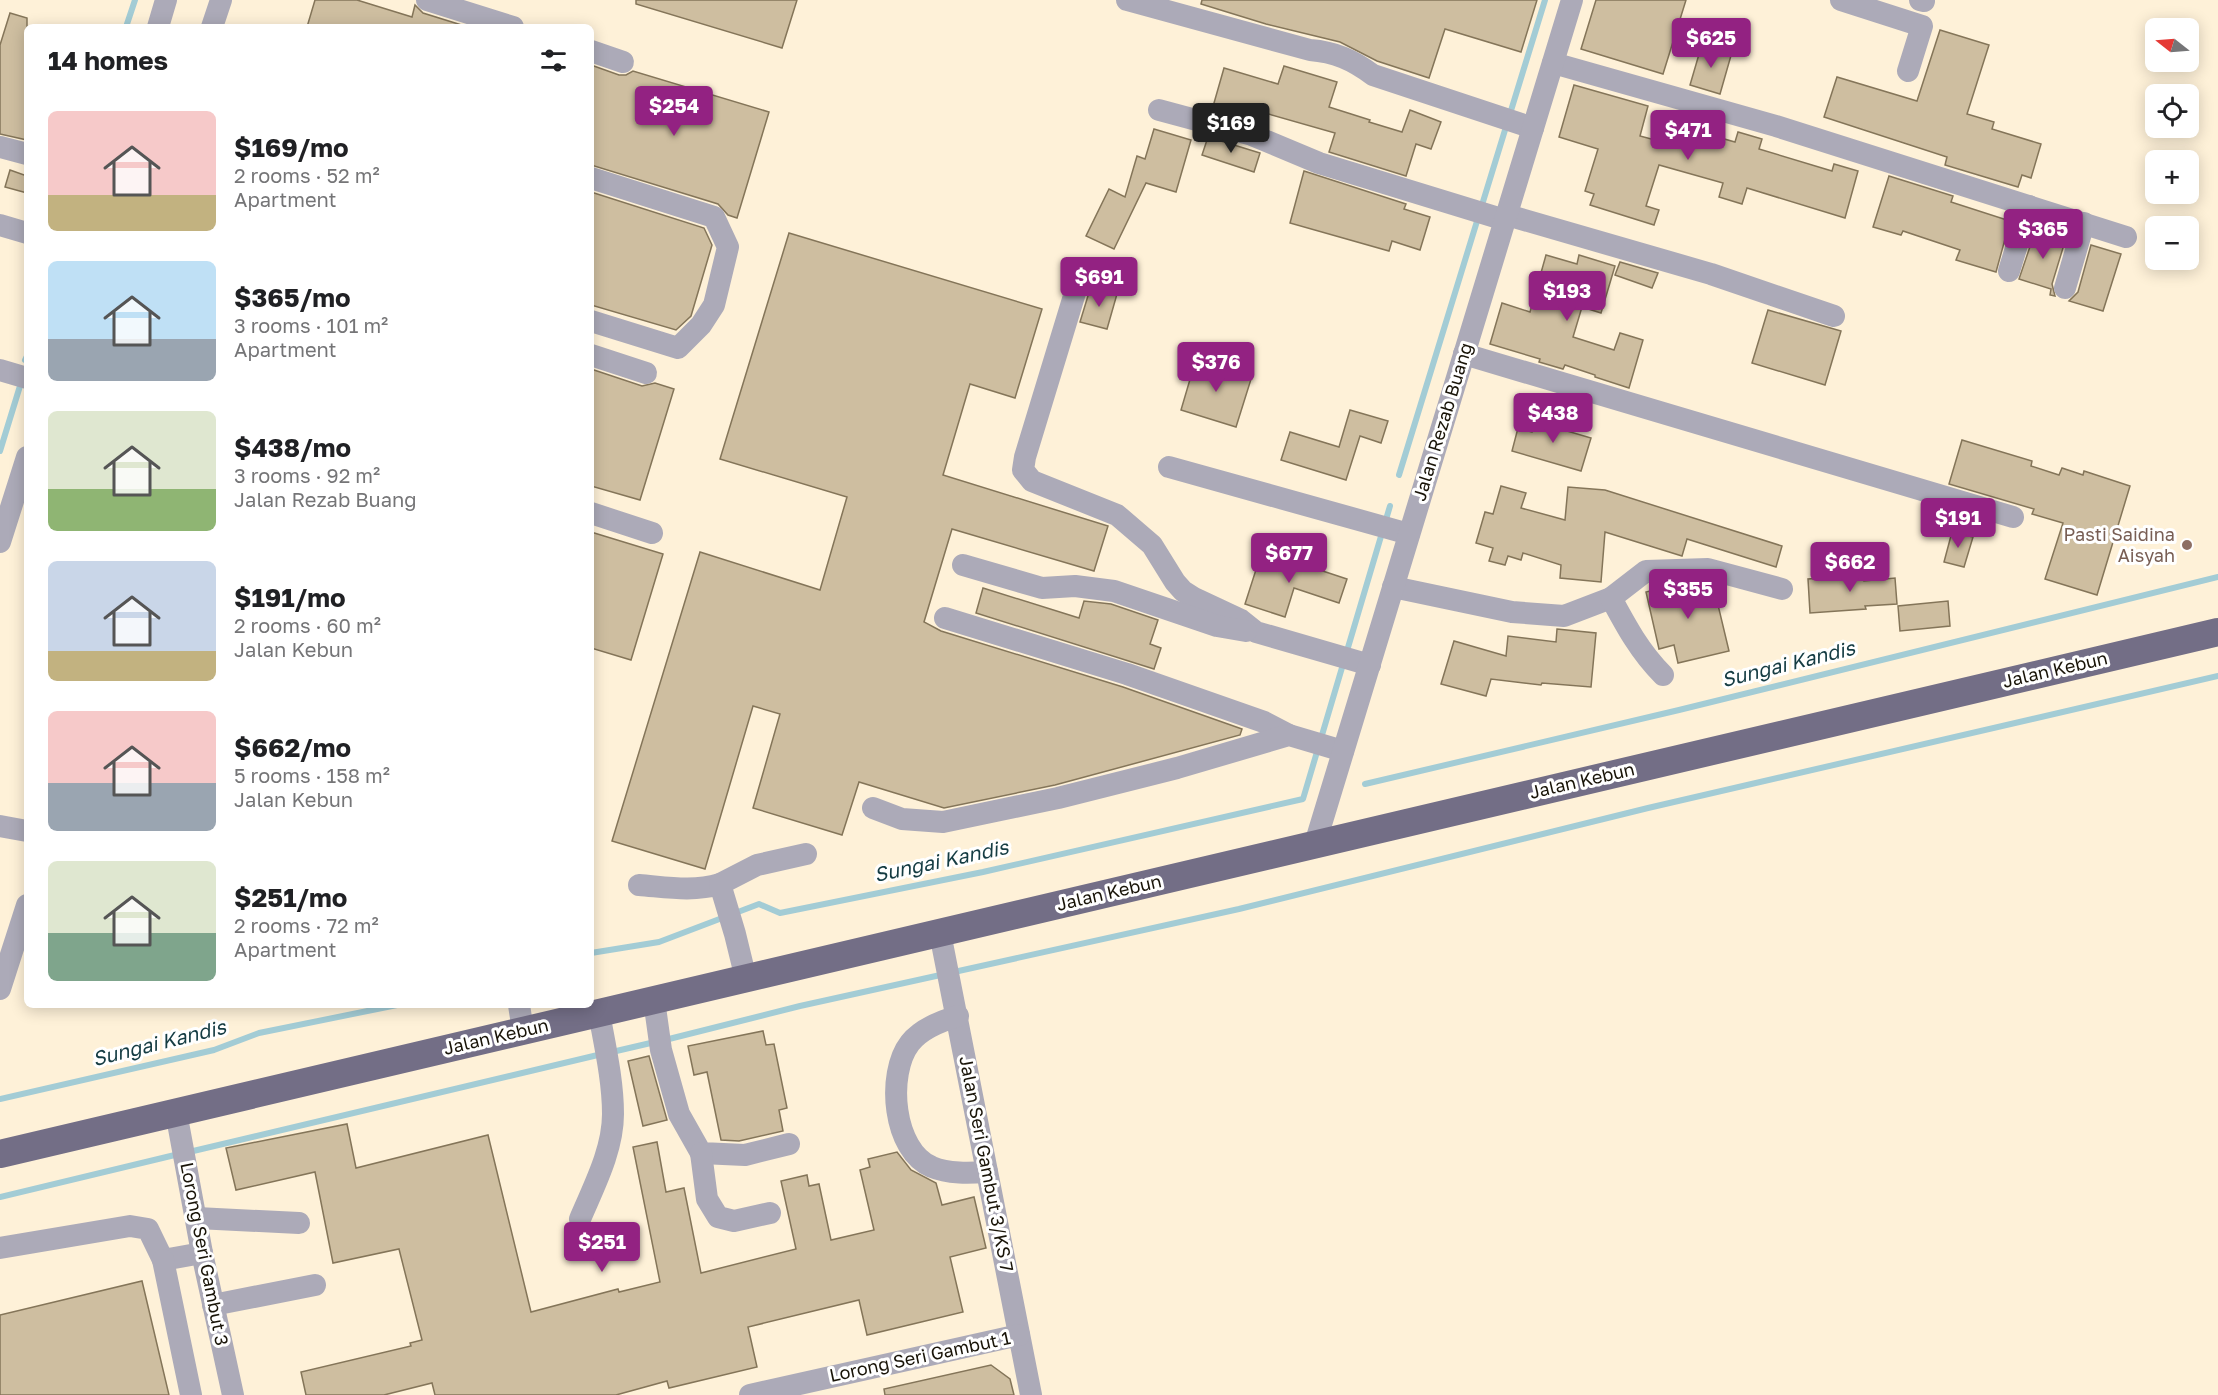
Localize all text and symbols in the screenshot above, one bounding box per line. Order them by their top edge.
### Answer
pin: $625 [1675,18,1747,69]
north arrow [2145,18,2199,72]
map controls [2145,18,2199,270]
text: $625 [1686,25,1736,49]
icon: filters [537,44,570,77]
text: 14 homes [48,45,168,76]
button: locate [2145,84,2199,138]
pin: $254 [638,86,710,137]
text: $254 [649,93,699,117]
pin: $169 [1195,103,1267,154]
text: $169 [1206,110,1256,134]
pin: $471 [1652,110,1724,161]
text: $471 [1664,117,1712,141]
text: $169/mo [234,132,349,163]
icon: home [96,135,168,207]
button: + [2145,150,2199,204]
text: 2 rooms · 52 m² [234,163,380,187]
text: Apartment [234,187,337,211]
pin: $365 [2007,209,2079,260]
text: $365 [2018,216,2068,240]
button: − [2145,216,2199,270]
pin: $691 [1063,257,1135,308]
text: $691 [1074,264,1124,288]
pin: $193 [1531,271,1603,322]
text: $193 [1543,278,1591,302]
text: $365/mo [234,282,350,313]
icon: home [96,285,168,357]
text: 3 rooms · 101 m² [234,313,388,337]
text: Apartment [234,337,337,361]
street label: Jalan Rezab Buang [1407,340,1477,504]
pin: $376 [1180,342,1252,393]
text: $376 [1191,349,1241,373]
pin: $438 [1517,393,1589,444]
text: $438 [1528,400,1578,424]
text: $438/mo [234,432,351,463]
icon: home [96,435,168,507]
text: 3 rooms · 92 m² [234,463,380,487]
text: Jalan Rezab Buang [234,487,417,511]
pin: $191 [1922,498,1994,549]
text: $191 [1935,505,1981,529]
place label: Pasti Saidina Aisyah [2064,523,2175,566]
pin: $677 [1253,533,1325,584]
marker: Pasti Saidina Aisyah [2180,538,2194,552]
text: $677 [1265,540,1313,564]
pin: $662 [1814,542,1886,593]
text: $662 [1825,549,1876,573]
pin: $355 [1652,569,1724,620]
text: $355 [1663,576,1713,600]
text: $191/mo [234,582,346,613]
icon: home [96,585,168,657]
text: 2 rooms · 60 m² [234,613,381,637]
water label: Sungai Kandis [1719,635,1859,692]
text: Jalan Kebun [234,637,353,661]
street label: Jalan Kebun [2000,646,2109,692]
text: $662/mo [234,732,351,763]
icon: home [96,735,168,807]
street label: Jalan Kebun [1527,757,1636,803]
text: 5 rooms · 158 m² [234,763,390,787]
text: Jalan Kebun [234,787,353,811]
water label: Sungai Kandis [871,834,1012,887]
street label: Jalan Kebun [1054,869,1163,915]
text: $251/mo [234,882,347,913]
icon: home [96,885,168,957]
text: 2 rooms · 72 m² [234,913,379,937]
text: Apartment [234,937,337,961]
street label: Jalan Kebun [441,1013,550,1059]
water label: Sungai Kandis [90,1014,230,1071]
street label: Jalan Seri Gambut 3/KS 7 [955,1054,1019,1273]
street label: Lorong Seri Gambut 3 [176,1160,234,1347]
pin: $251 [566,1222,638,1273]
text: $251 [578,1229,626,1253]
street label: Lorong Seri Gambut 1 [827,1326,1013,1386]

